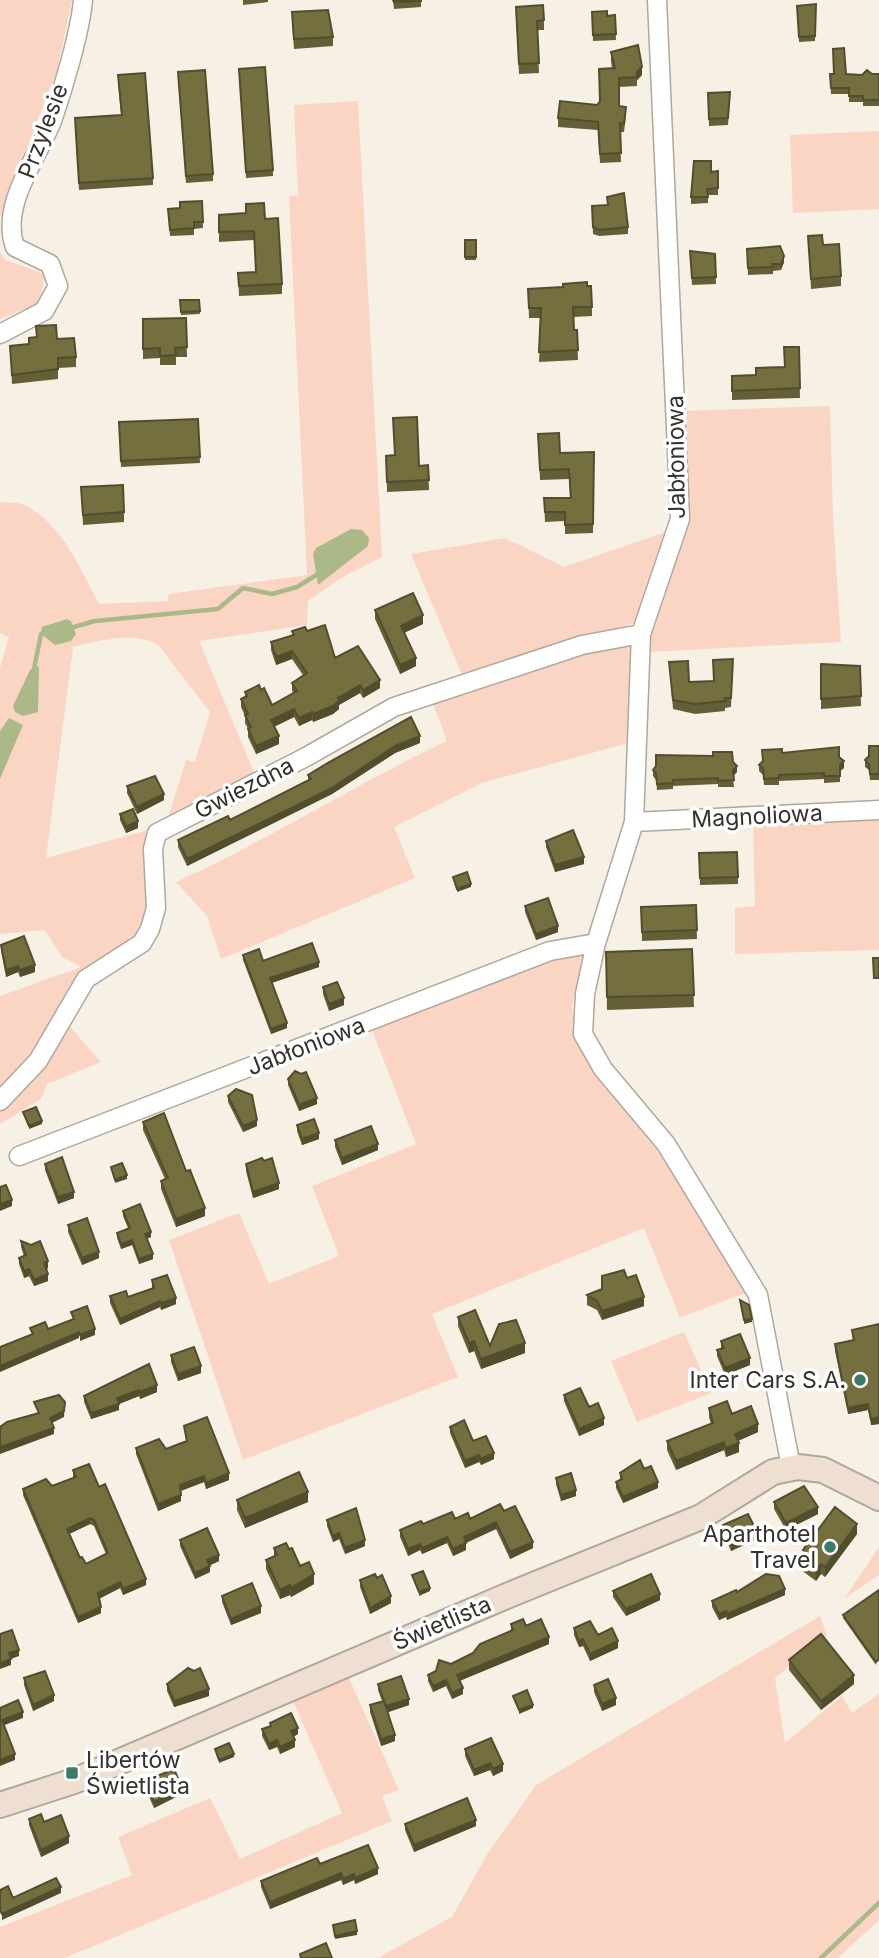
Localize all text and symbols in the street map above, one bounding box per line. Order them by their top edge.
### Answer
street label: Przylesie [12,80,74,182]
street label: Jabłoniowa [661,395,691,519]
street label: Gwiezdna [190,751,298,825]
street label: Magnoliowa [691,799,823,833]
street label: Jabłoniowa [243,1011,369,1081]
place label: Inter Cars S.A. [690,1366,846,1394]
marker: Inter Cars S.A. [852,1372,868,1388]
place label: Aparthotel Travel [703,1520,816,1574]
marker: Aparthotel Travel [822,1539,838,1555]
street label: Świetlista [389,1590,495,1656]
place label: Libertów Świetlista [86,1746,190,1800]
marker: Libertów Świetlista [64,1765,80,1781]

